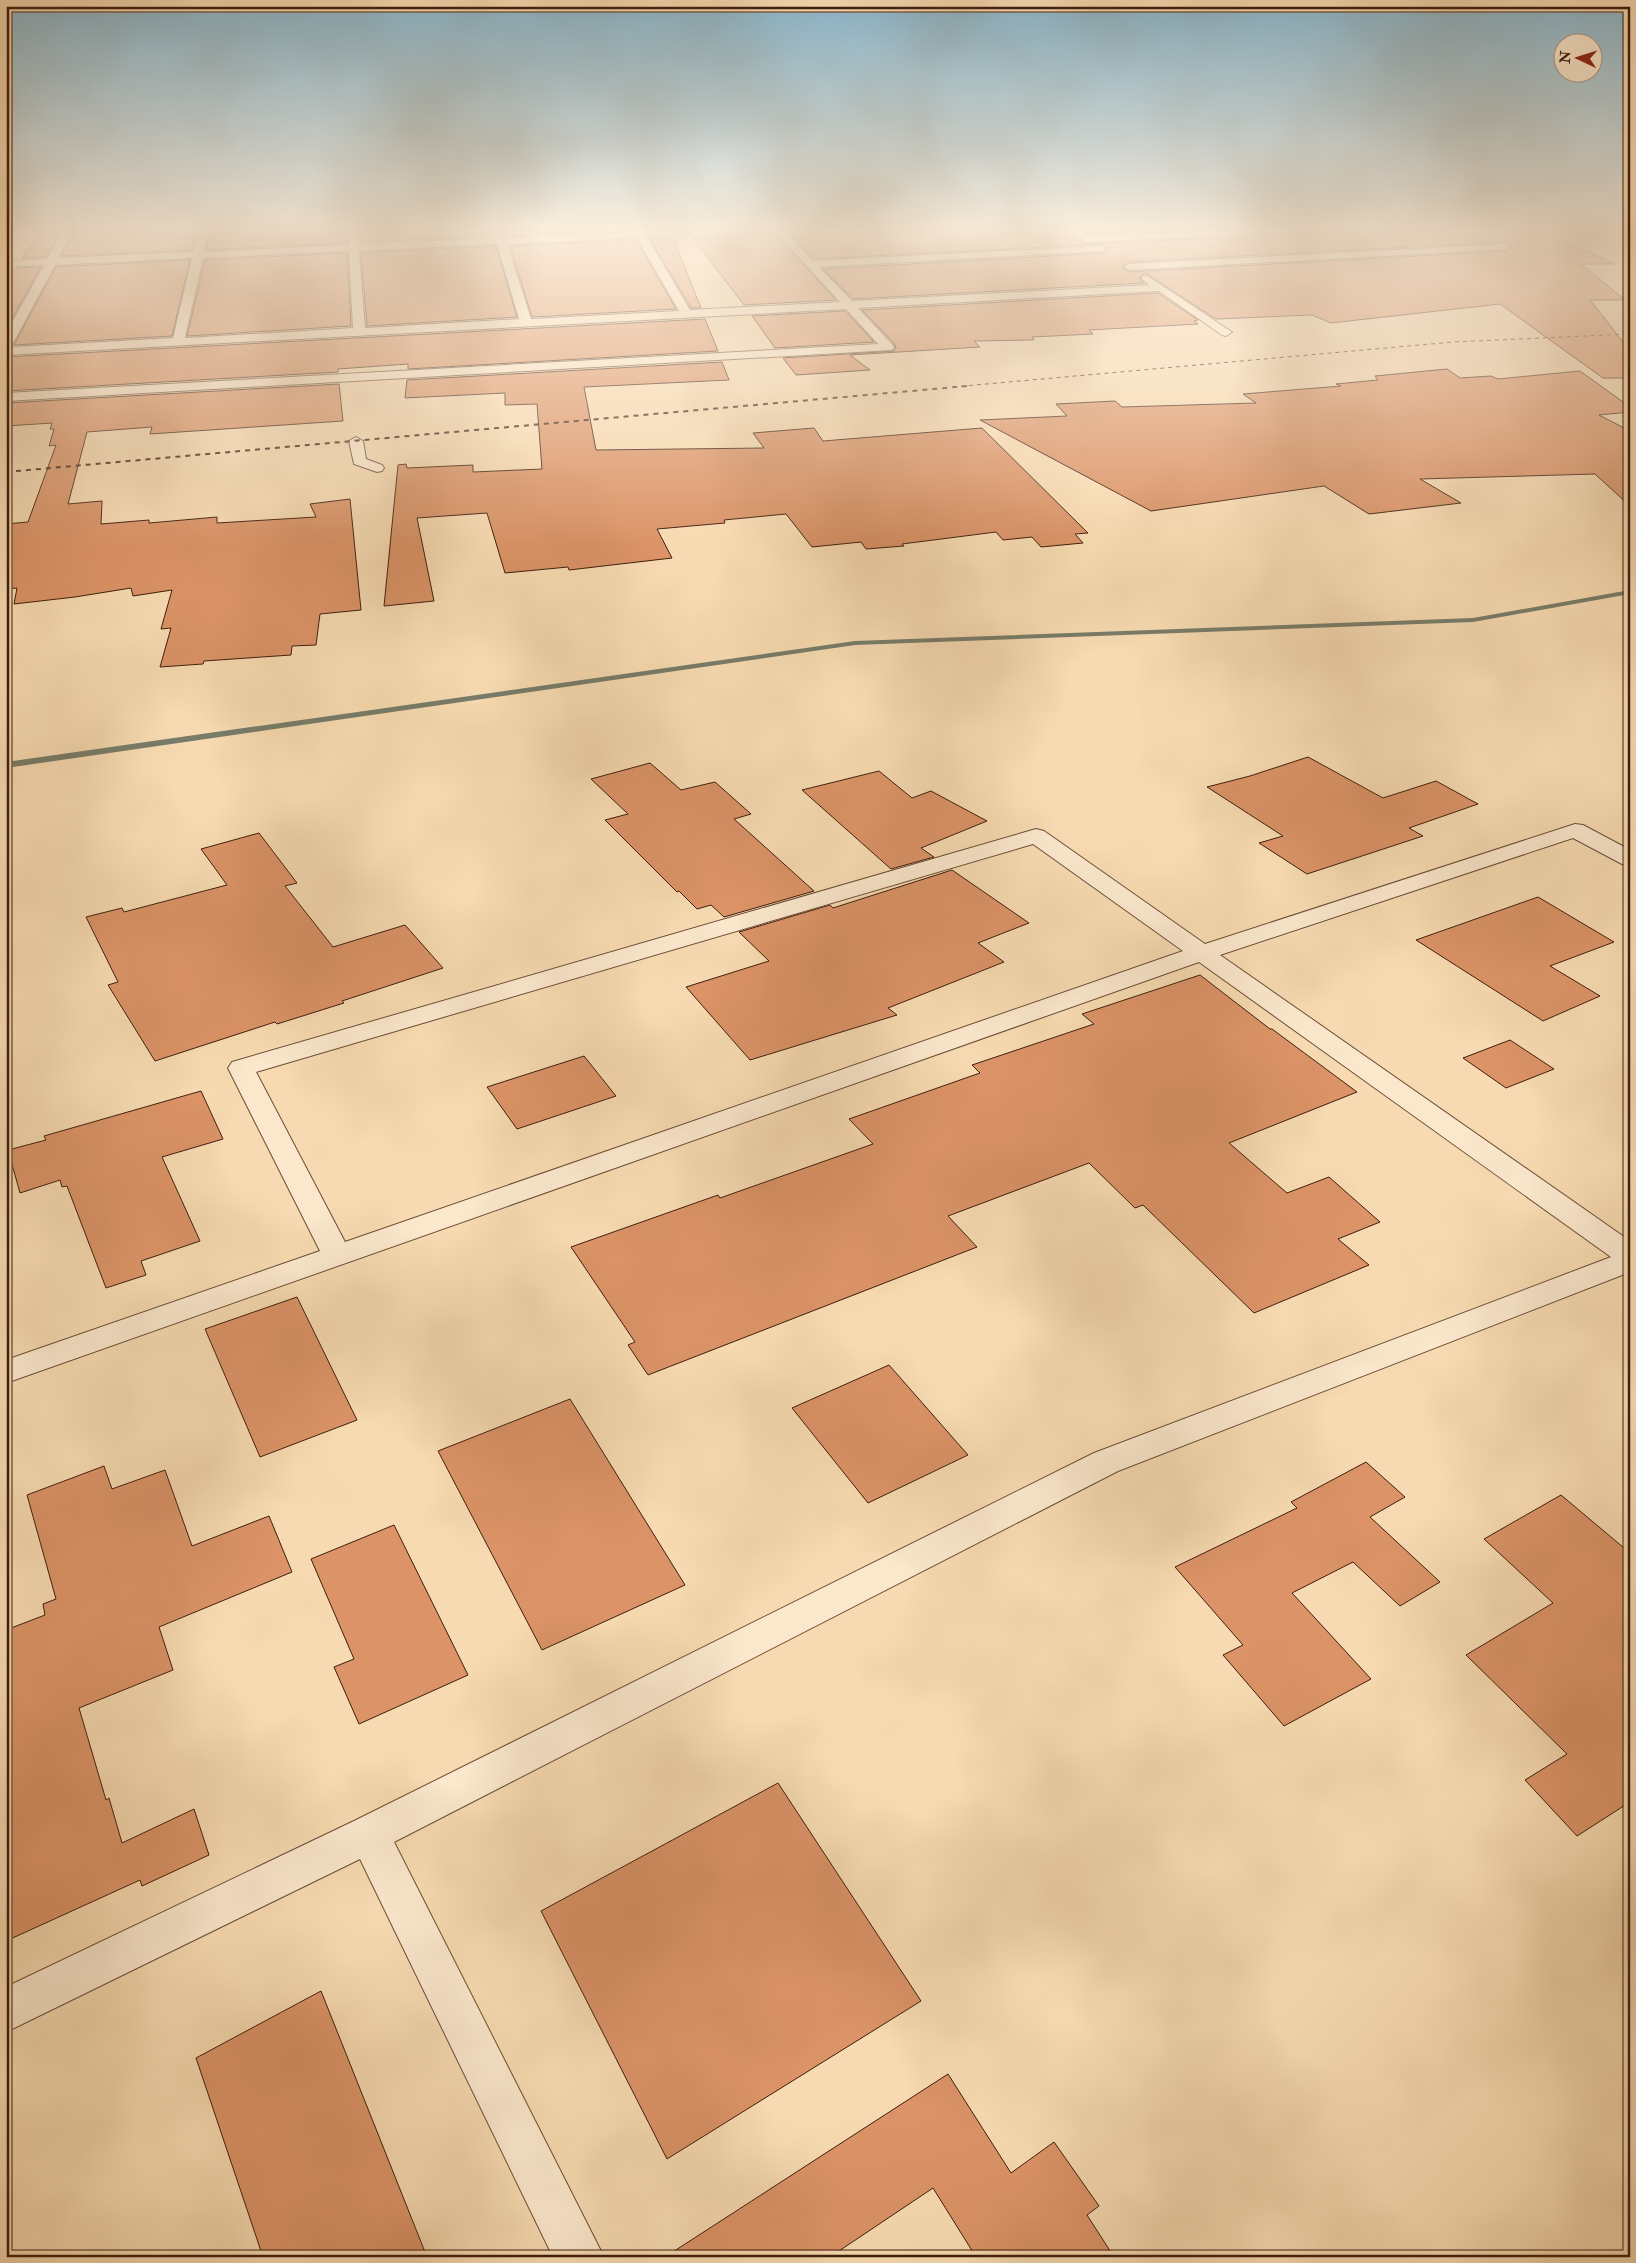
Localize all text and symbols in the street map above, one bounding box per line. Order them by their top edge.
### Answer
north arrow [1554,32,1604,82]
text: N [1557,50,1574,65]

